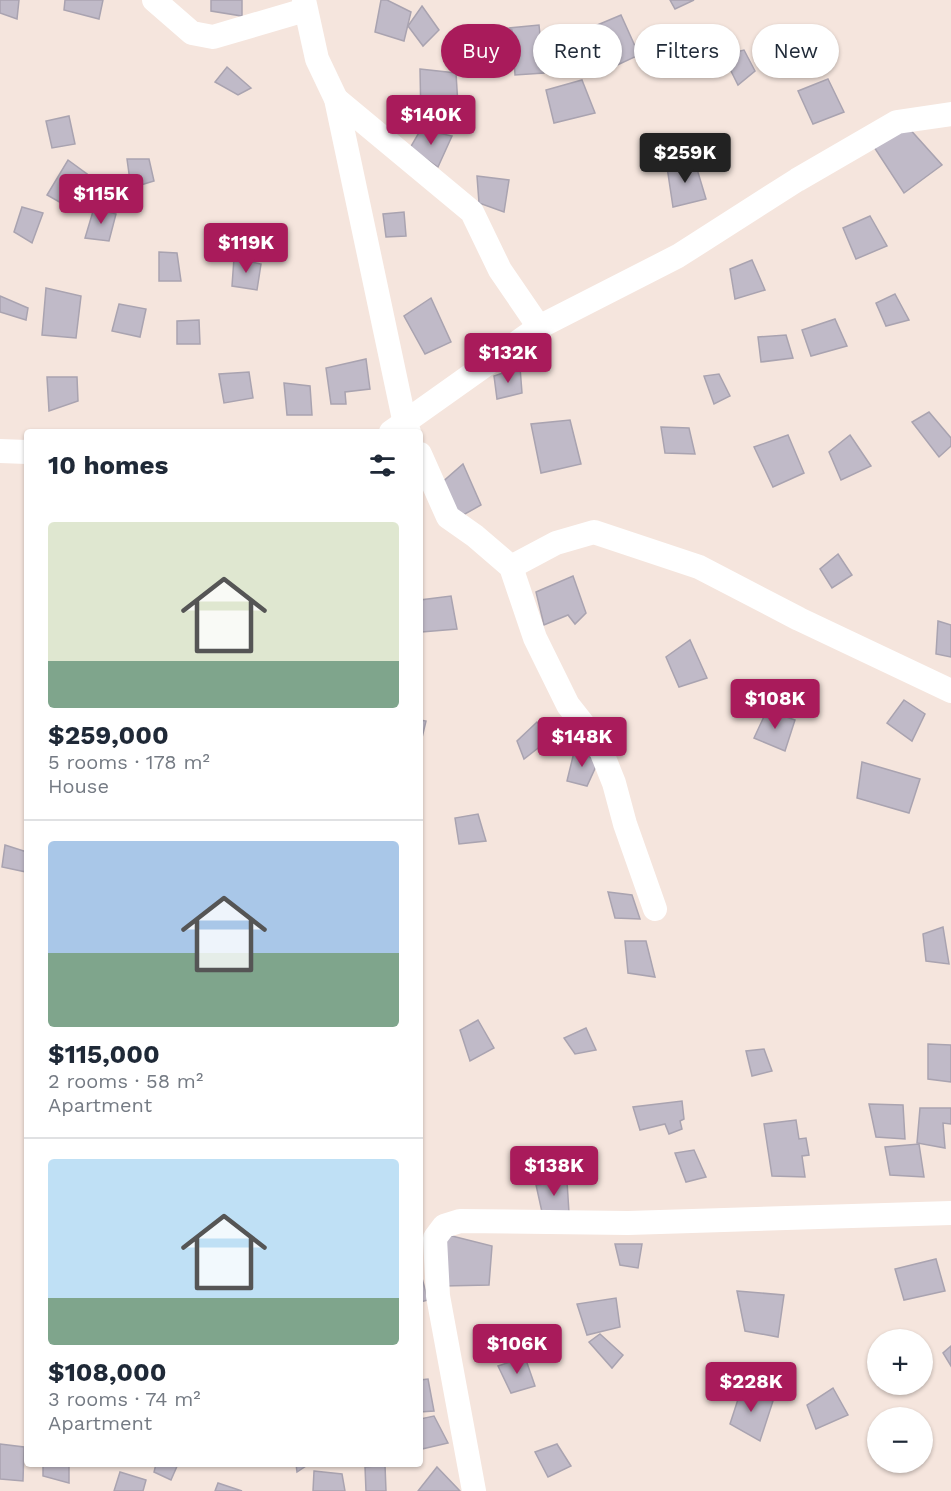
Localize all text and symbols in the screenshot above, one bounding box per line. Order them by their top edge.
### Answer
chip: Buy [441,24,521,78]
chip: Rent [533,24,622,78]
chip: Filters [634,24,740,78]
chip: New [752,24,839,78]
pin: $140K [389,95,473,146]
text: $140K [400,102,462,126]
pin: $259K [643,133,727,184]
text: $259K [654,140,716,164]
pin: $115K [59,174,143,225]
text: $115K [73,181,129,205]
pin: $119K [204,223,288,274]
text: $119K [218,230,274,254]
pin: $132K [466,333,550,384]
text: $132K [478,340,538,364]
icon: filters [366,449,399,482]
text: 10 homes [48,450,168,480]
icon: home [170,561,278,669]
pin: $108K [733,679,817,730]
text: $108K [745,686,805,710]
pin: $148K [540,717,624,768]
text: $259,000 [48,720,169,750]
text: $148K [552,724,612,748]
text: 5 rooms · 178 m² [48,750,210,774]
text: House [48,774,109,798]
icon: home [170,880,278,988]
text: $115,000 [48,1039,160,1069]
text: 2 rooms · 58 m² [48,1069,203,1093]
text: Apartment [48,1093,152,1117]
pin: $138K [512,1146,596,1197]
text: $138K [524,1153,584,1177]
icon: home [170,1198,278,1306]
pin: $106K [475,1324,559,1375]
map controls [867,1329,933,1473]
button: + [867,1329,933,1395]
text: $106K [487,1331,547,1355]
text: $108,000 [48,1357,166,1387]
pin: $228K [709,1362,793,1413]
text: $228K [719,1369,783,1393]
text: 3 rooms · 74 m² [48,1387,201,1411]
button: − [867,1407,933,1473]
text: Apartment [48,1411,152,1435]

